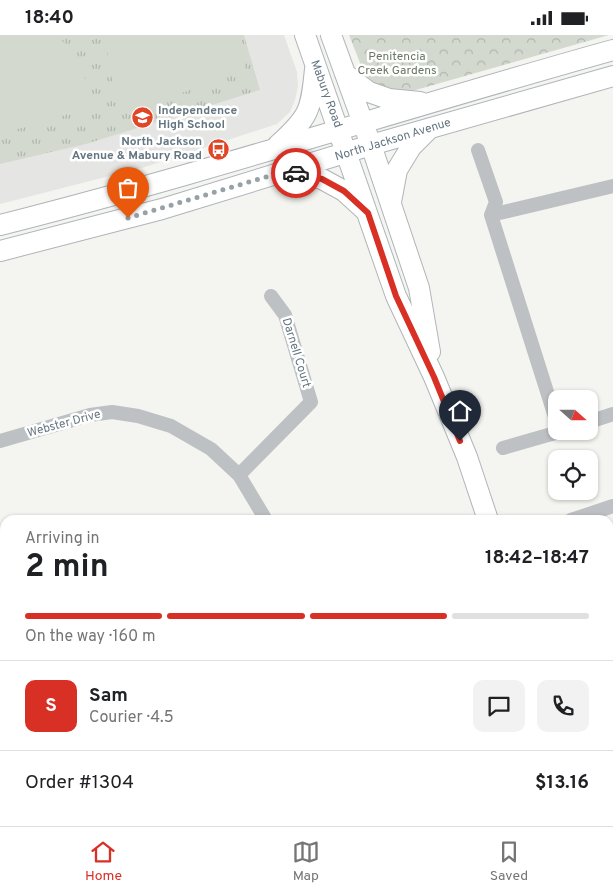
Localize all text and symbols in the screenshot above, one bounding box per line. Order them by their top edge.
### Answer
text: 18:40 [25,6,74,30]
park label: Penitencia Creek Gardens [357,49,437,79]
street label: Mabury Road [306,58,346,130]
place label: Independence High School [158,103,238,133]
school or university icon: Independence High School [130,106,154,130]
street label: North Jackson Avenue [333,115,453,165]
place label: North Jackson Avenue & Mabury Road [72,134,202,164]
bus stop icon: North Jackson Avenue & Mabury Road [206,137,230,161]
courier [271,148,321,198]
icon: car [282,159,310,187]
pin [107,167,149,218]
icon: bag [114,174,142,202]
street label: Darnell Court [278,316,314,390]
pin [439,390,481,441]
north arrow [548,390,598,440]
map controls [548,390,598,500]
icon: home [446,397,474,425]
street label: Webster Drive [26,407,102,441]
button: locate [548,450,598,500]
text: Arriving in [25,529,100,549]
text: 18:42–18:47 [485,546,589,570]
text: 2 min [25,548,109,588]
text: On the way · 160 m [25,627,156,647]
button: chat [473,680,525,732]
button: phone [537,680,589,732]
text: Sam [89,684,128,708]
text: S [45,694,57,718]
text: Courier · 4.5 [89,708,174,728]
text: Order #1304 [25,771,134,795]
text: $13.16 [535,771,589,795]
tab: Home [85,838,122,885]
tab: Map [292,838,320,885]
tab: Saved [490,838,528,885]

